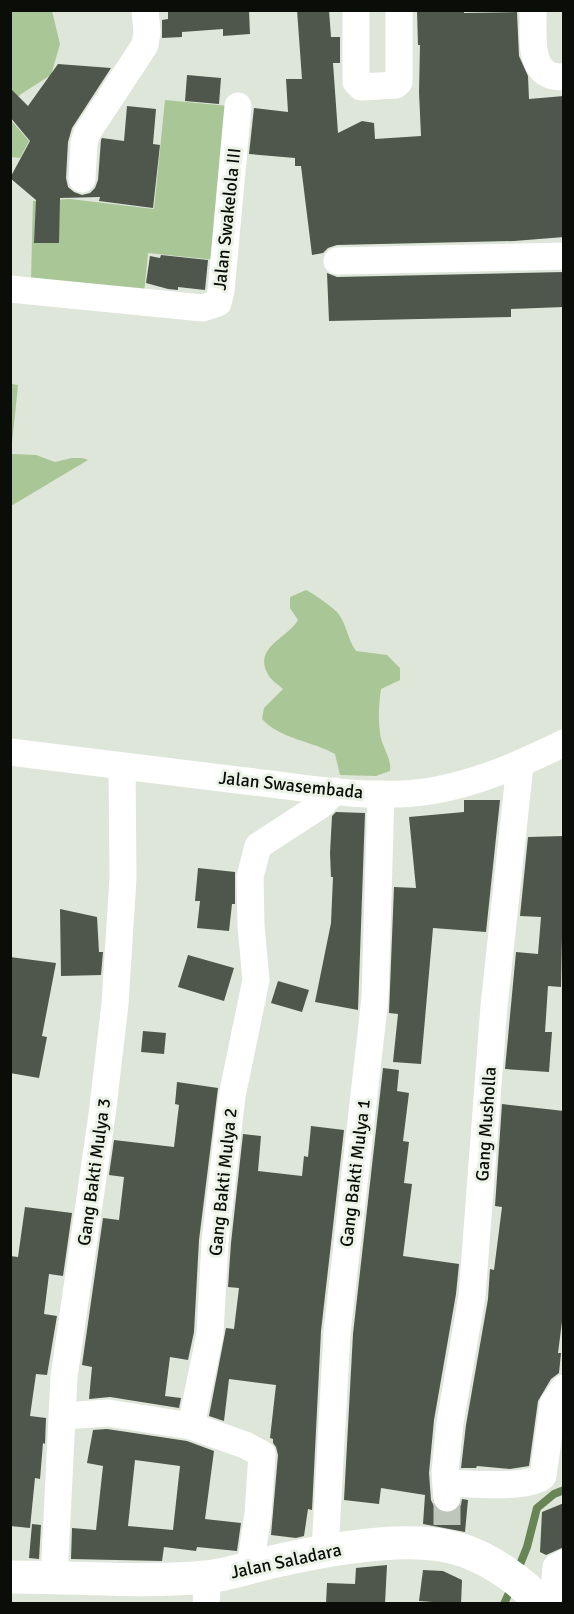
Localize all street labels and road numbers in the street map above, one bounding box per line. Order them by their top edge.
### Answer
street label: Jalan Swakelola III [209,147,245,291]
street label: Jalan Swasembada [218,766,364,804]
street label: Gang Musholla [471,1066,501,1182]
street label: Gang Bakti Mulya 3 [73,1097,115,1247]
street label: Gang Bakti Mulya 1 [335,1098,375,1248]
street label: Gang Bakti Mulya 2 [204,1107,242,1257]
street label: Jalan Saladara [229,1539,343,1583]

